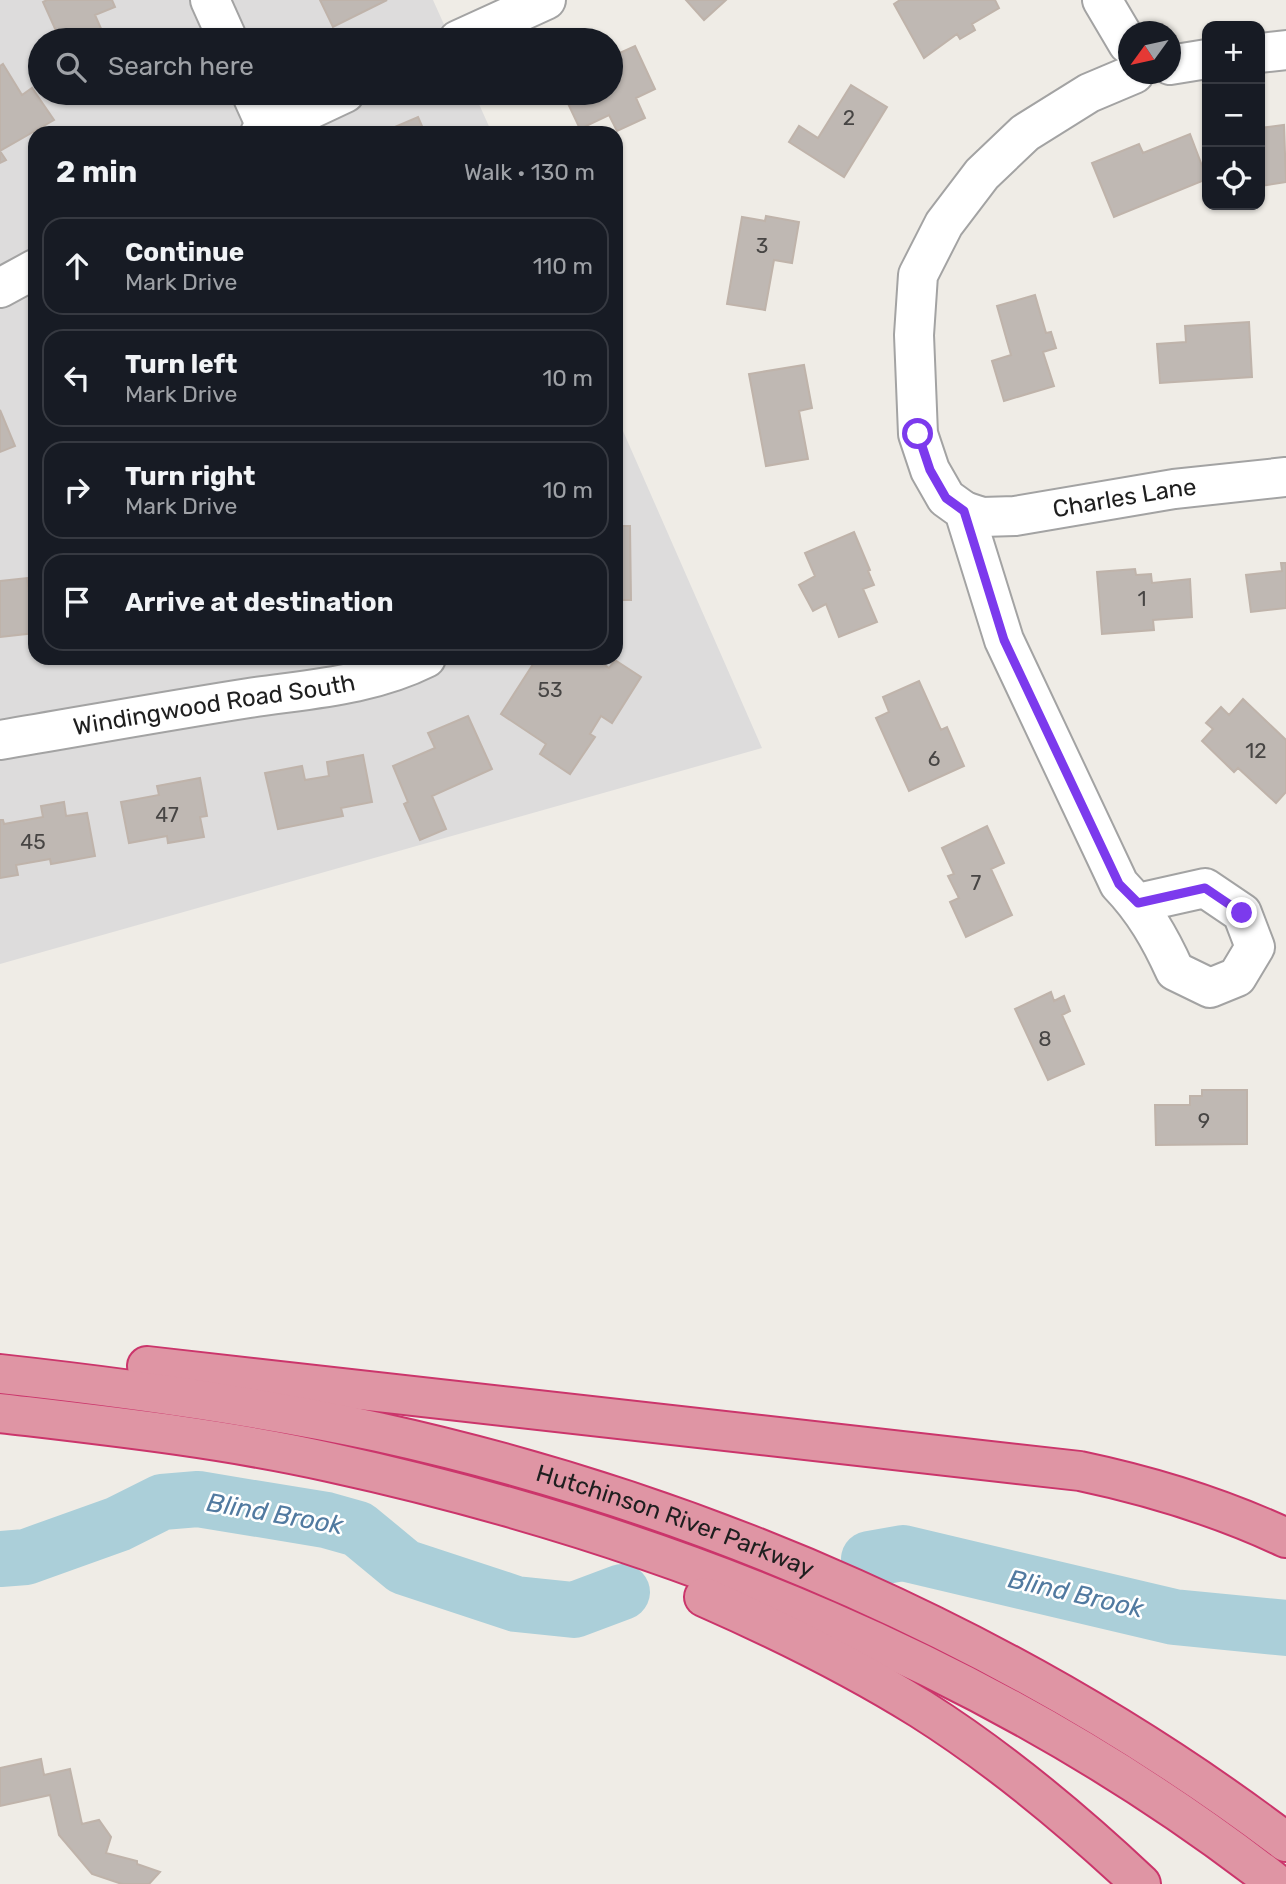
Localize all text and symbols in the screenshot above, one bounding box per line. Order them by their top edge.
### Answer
north arrow [1118,21,1181,84]
map controls [1202,21,1265,210]
button: + [1202,21,1265,84]
search box [28,28,623,105]
icon: search [52,48,90,86]
text: Search here [108,51,254,82]
button: − [1202,84,1265,147]
house number: 2 [843,105,855,130]
button: locate [1202,147,1265,210]
text: 2 min [56,154,137,190]
text: Walk · 130 m [464,158,595,186]
house number: 3 [756,233,768,258]
text: Continue [125,237,244,268]
icon: ahead [58,247,96,285]
text: 110 m [533,252,593,280]
text: Mark Drive [125,268,237,296]
text: Turn left [125,349,237,380]
icon: left [58,359,96,397]
text: 10 m [542,364,593,392]
text: Mark Drive [125,380,237,408]
route start [902,418,933,449]
text: Turn right [125,461,255,492]
icon: right [58,471,96,509]
street label: Charles Lane [1051,473,1198,523]
text: 10 m [542,476,593,504]
text: Mark Drive [125,492,237,520]
icon: arrive [58,583,96,621]
house number: 1 [1138,586,1147,611]
text: Arrive at destination [125,587,393,618]
street label: Windingwood Road South [71,668,358,741]
house number: 53 [537,677,563,702]
house number: 12 [1245,738,1267,763]
house number: 6 [928,746,940,771]
house number: 47 [155,802,179,827]
house number: 45 [20,829,46,854]
house number: 7 [971,870,982,895]
route end [1226,897,1257,928]
house number: 8 [1038,1026,1052,1051]
house number: 9 [1198,1108,1210,1133]
street label: Hutchinson River Parkway [533,1459,818,1584]
water label: Blind Brook [204,1487,346,1541]
water label: Blind Brook [1005,1563,1147,1625]

